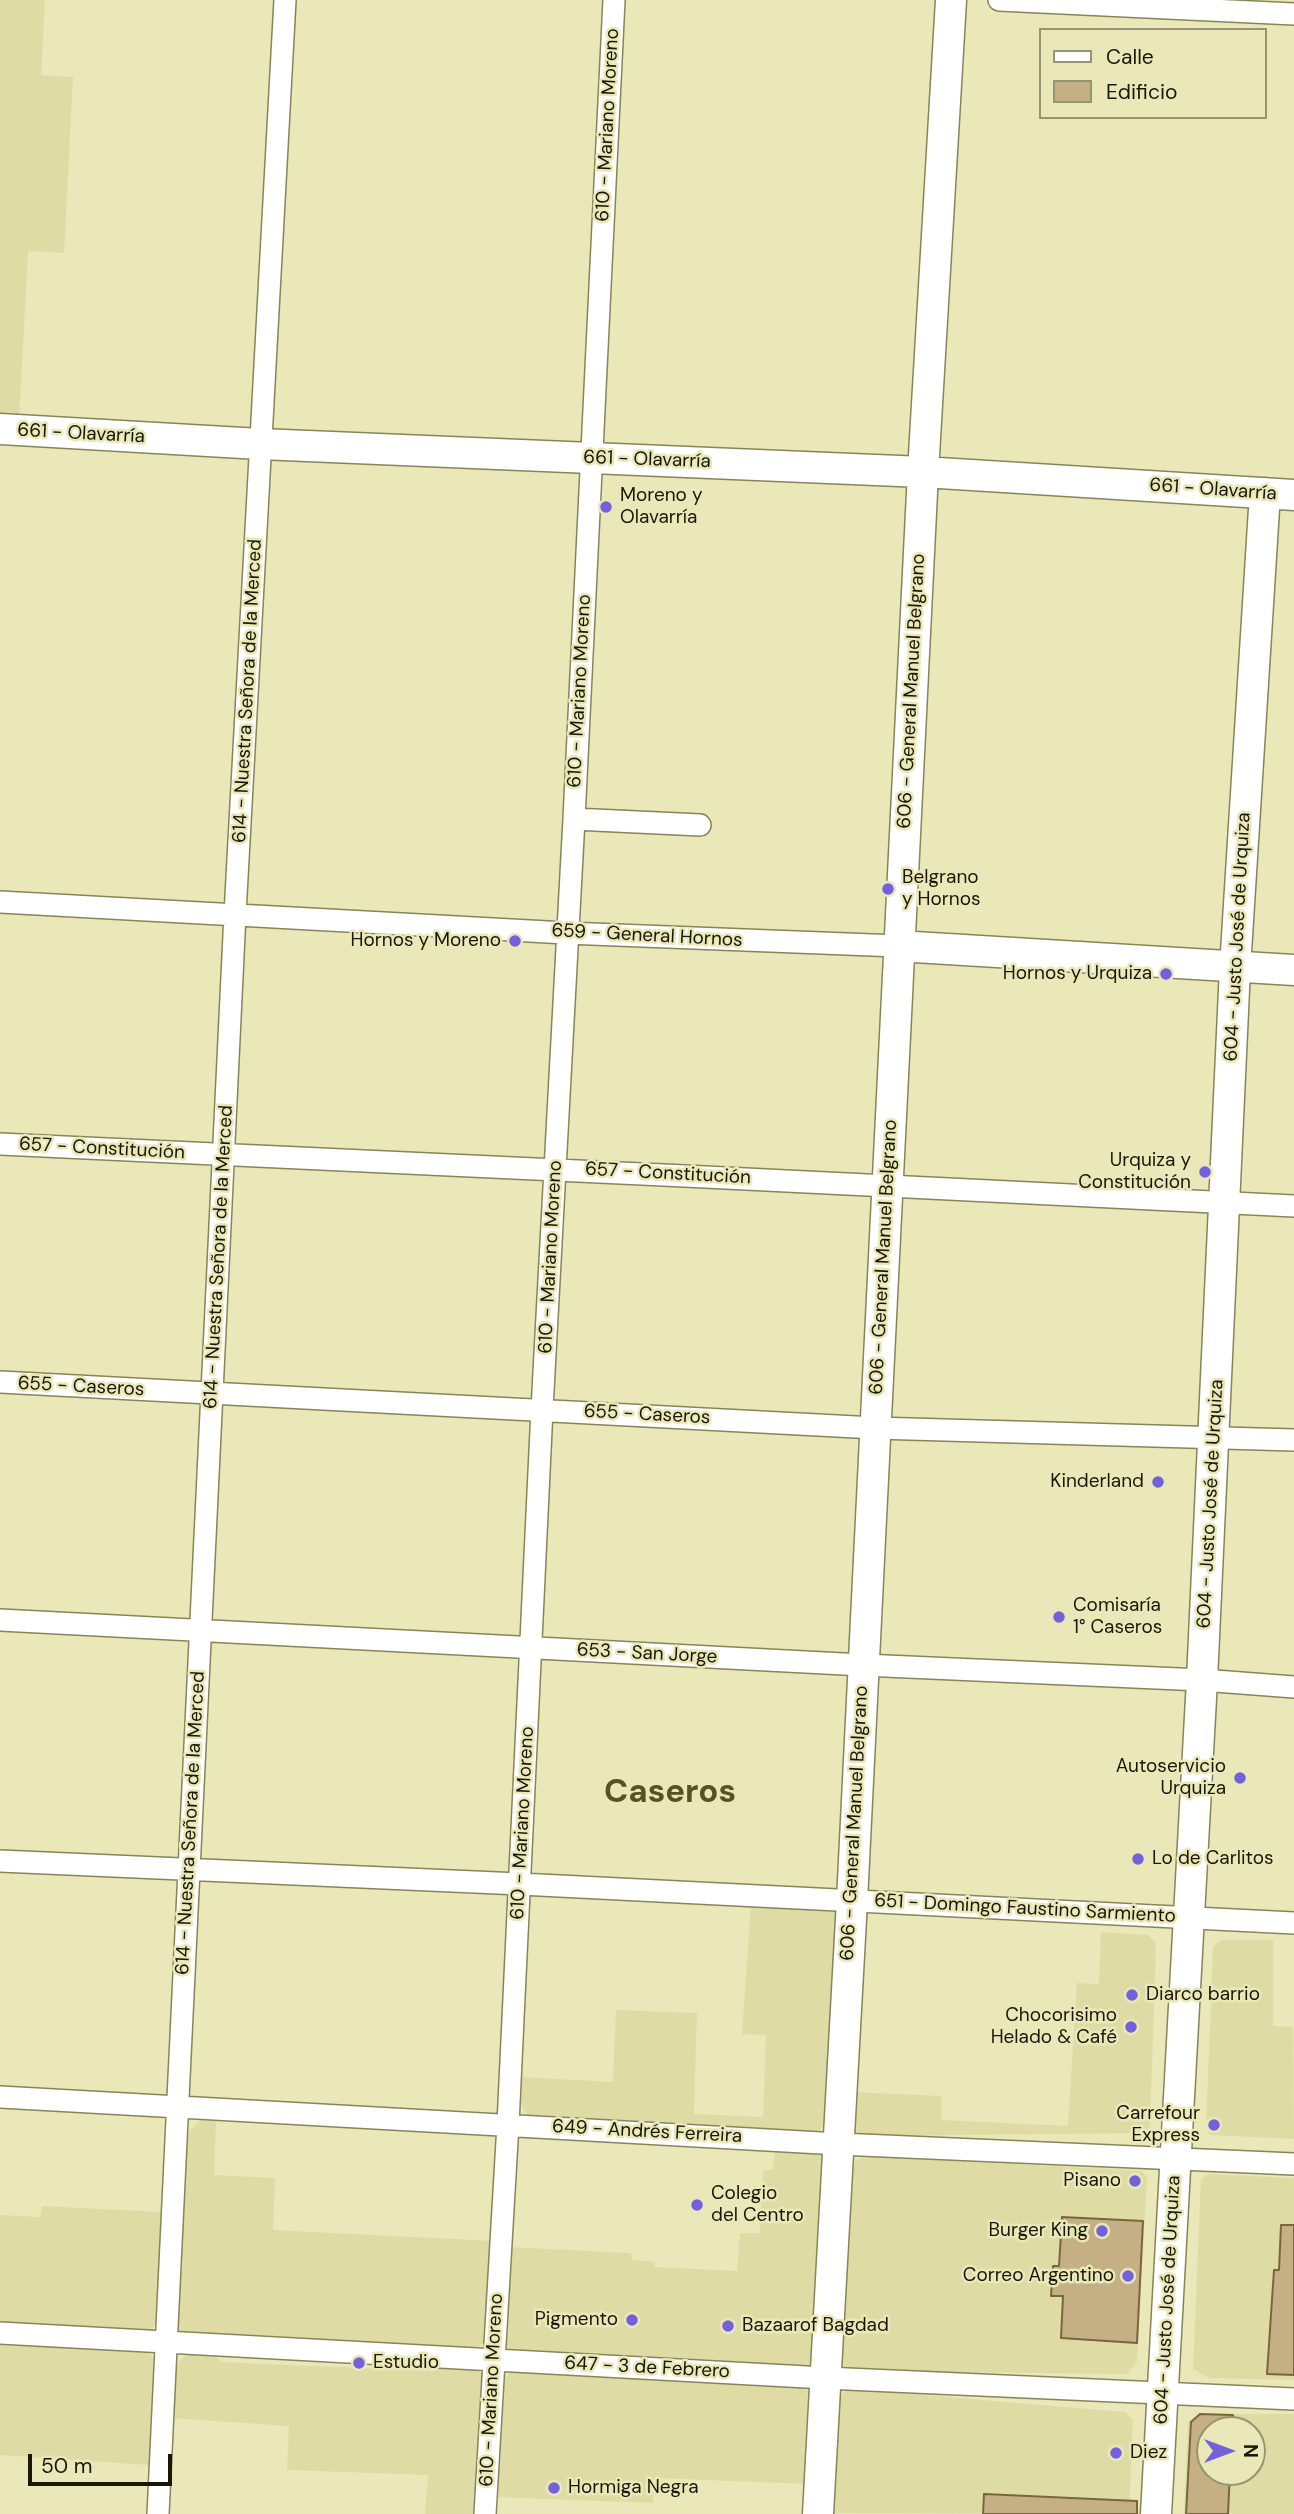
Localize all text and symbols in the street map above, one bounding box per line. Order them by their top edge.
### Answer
street label: 610 - Mariano Moreno [592,28,624,222]
legend [1038,28,1266,119]
text: Calle [1106,43,1154,71]
text: Edificio [1106,78,1177,106]
street label: 661 - Olavarría [17,419,145,449]
street label: 661 - Olavarría [583,446,711,474]
street label: 661 - Olavarría [1149,474,1277,506]
place label: Moreno y Olavarría [620,485,702,529]
marker: Moreno y Olavarría [598,499,614,515]
street label: 614 - Nuestra Señora de la Merced [229,538,267,844]
street label: 606 - General Manuel Belgrano [893,553,931,829]
street label: 610 - Mariano Moreno [564,594,596,788]
street label: 604 - Justo José de Urquiza [1220,812,1256,1062]
place label: Belgrano y Hornos [902,867,981,911]
marker: Belgrano y Hornos [880,881,896,897]
street label: 659 - General Hornos [551,920,743,952]
place label: Hornos y Moreno [351,930,501,952]
marker: Hornos y Moreno [507,933,523,949]
place label: Hornos y Urquiza [1003,963,1152,985]
marker: Hornos y Urquiza [1158,966,1174,982]
street label: 614 - Nuestra Señora de la Merced [200,1104,238,1410]
street label: 606 - General Manuel Belgrano [865,1119,903,1395]
street label: 657 - Constitución [18,1133,186,1165]
place label: Urquiza y Constitución [1078,1150,1191,1194]
street label: 657 - Constitución [584,1158,752,1190]
street label: 610 - Mariano Moreno [535,1160,567,1354]
marker: Urquiza y Constitución [1197,1164,1213,1180]
street label: 655 - Caseros [17,1372,145,1402]
street label: 604 - Justo José de Urquiza [1193,1379,1229,1629]
street label: 655 - Caseros [583,1400,711,1430]
place label: Kinderland [1050,1471,1144,1493]
marker: Kinderland [1150,1474,1166,1490]
place label: Comisaría 1° Caseros [1073,1595,1162,1639]
marker: Comisaría 1° Caseros [1051,1609,1067,1625]
street label: 653 - San Jorge [576,1639,718,1669]
street label: 614 - Nuestra Señora de la Merced [172,1670,210,1976]
street label: 606 - General Manuel Belgrano [836,1685,874,1961]
street label: 610 - Mariano Moreno [507,1726,539,1920]
place label: Autoservicio Urquiza [1116,1756,1226,1800]
marker: Autoservicio Urquiza [1232,1770,1248,1786]
district label: Caseros [604,1773,736,1813]
place label: Lo de Carlitos [1152,1848,1273,1870]
marker: Lo de Carlitos [1130,1851,1146,1867]
street label: 651 - Domingo Faustino Sarmiento [874,1890,1176,1928]
place label: Diarco barrio [1146,1984,1260,2006]
marker: Diarco barrio [1124,1987,1140,2003]
place label: Chocorisimo Helado & Café [991,2005,1117,2049]
marker: Chocorisimo Helado & Café [1123,2019,1139,2035]
place label: Carrefour Express [1116,2103,1200,2147]
street label: 649 - Andrés Ferreira [551,2116,743,2148]
marker: Carrefour Express [1206,2117,1222,2133]
place label: Pisano [1063,2170,1121,2192]
marker: Pisano [1127,2173,1143,2189]
street label: 604 - Justo José de Urquiza [1150,2175,1186,2425]
place label: Colegio del Centro [711,2183,804,2227]
marker: Colegio del Centro [689,2197,705,2213]
place label: Burger King [989,2220,1088,2242]
marker: Burger King [1094,2223,1110,2239]
place label: Correo Argentino [963,2265,1114,2287]
marker: Correo Argentino [1120,2268,1136,2284]
street label: 610 - Mariano Moreno [476,2293,508,2487]
place label: Pigmento [535,2309,618,2331]
marker: Pigmento [624,2312,640,2328]
place label: Bazaarof Bagdad [742,2315,889,2337]
marker: Bazaarof Bagdad [720,2318,736,2334]
place label: Estudio [373,2352,439,2374]
street label: 647 - 3 de Febrero [564,2352,730,2384]
marker: Estudio [351,2355,367,2371]
north arrow [1196,2416,1266,2486]
scale bar [32,2440,175,2484]
place label: Diez [1130,2442,1167,2464]
text: N [1238,2444,1263,2458]
marker: Diez [1108,2445,1124,2461]
text: 50 m [41,2452,92,2480]
place label: Hormiga Negra [568,2477,699,2499]
marker: Hormiga Negra [546,2480,562,2496]

